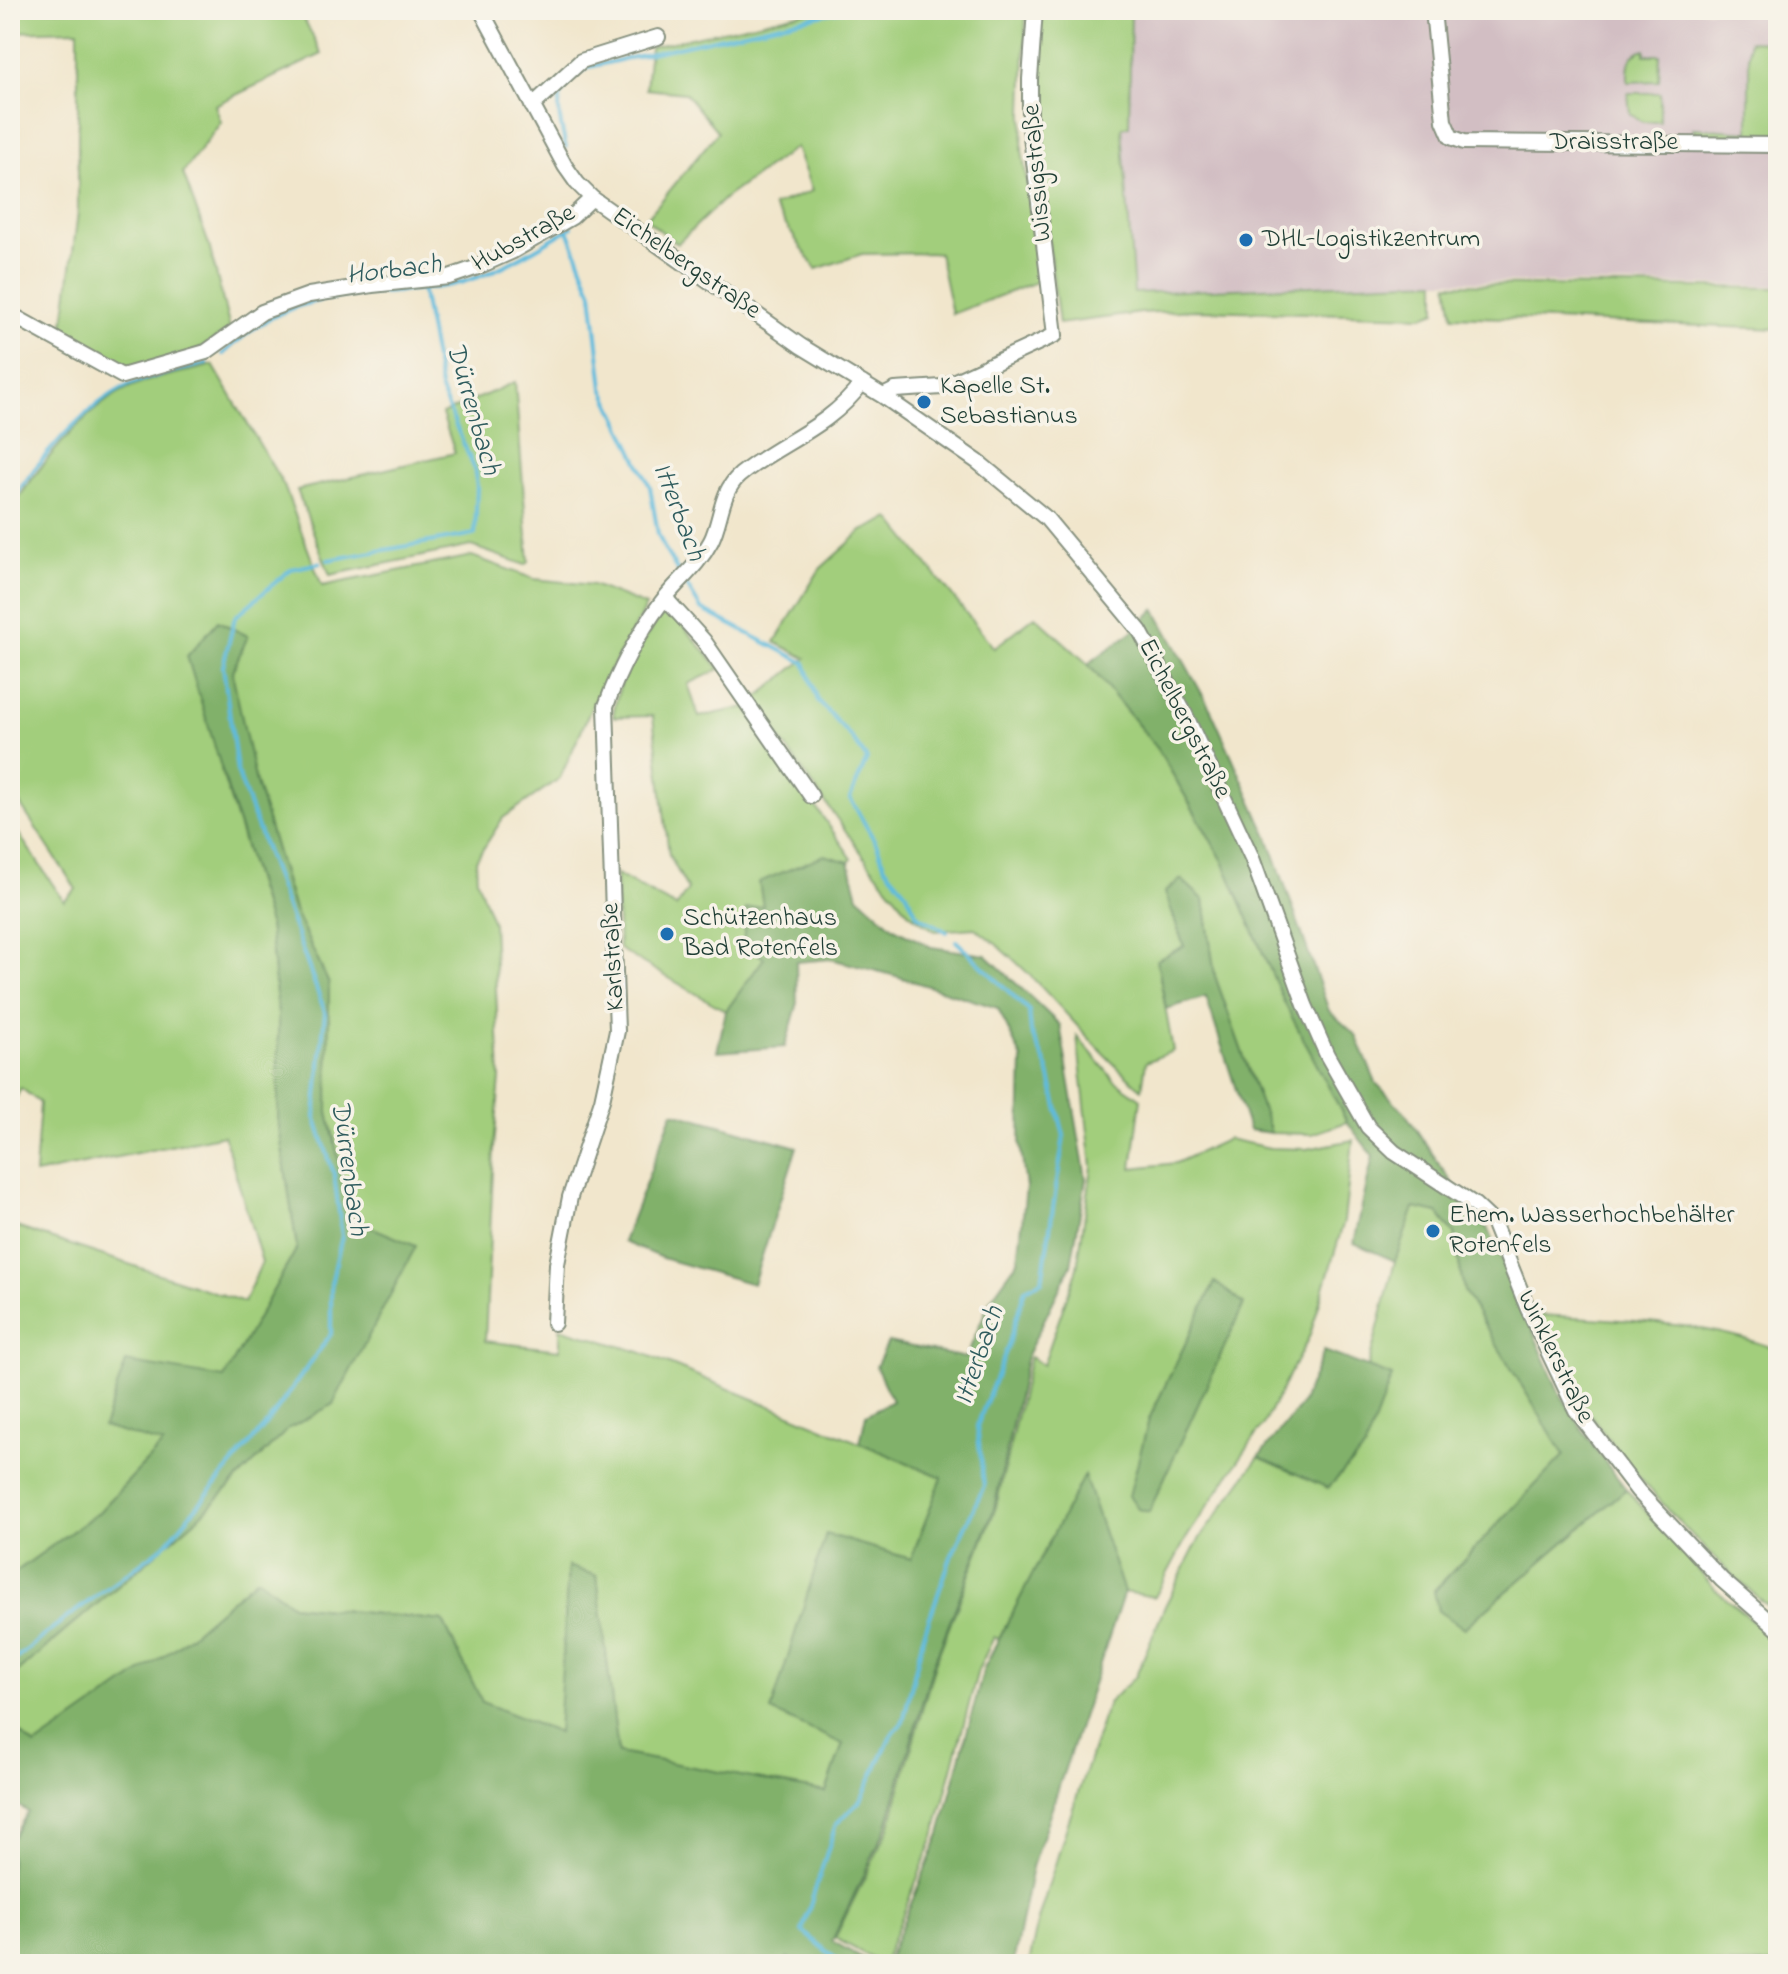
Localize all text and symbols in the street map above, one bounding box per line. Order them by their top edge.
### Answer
street label: Wissigstraße [1013,102,1063,244]
street label: Draisstraße [1549,124,1679,162]
street label: Hubstraße [465,195,583,283]
street label: Eichelbergstraße [604,198,769,330]
place label: DHL-Logistikzentrum [1261,221,1480,259]
marker: DHL-Logistikzentrum [1237,231,1255,249]
water label: Horbach [344,245,444,297]
water label: Dürrenbach [434,338,511,481]
place label: Kapelle St. Sebastianus [940,368,1078,436]
marker: Kapelle St. Sebastianus [915,393,933,411]
water label: Itterbach [641,457,716,568]
street label: Eichelbergstraße [1127,632,1241,806]
place label: Schützenhaus Bad Rotenfels [682,900,838,968]
street label: Karlstraße [592,902,636,1012]
marker: Schützenhaus Bad Rotenfels [658,925,676,943]
water label: Dürrenbach [318,1098,378,1239]
place label: Ehem. Wasserhochbehälter Rotenfels [1449,1197,1735,1265]
marker: Ehem. Wasserhochbehälter Rotenfels [1424,1222,1442,1240]
street label: Winklerstraße [1506,1284,1604,1430]
water label: Itterbach [944,1300,1016,1411]

